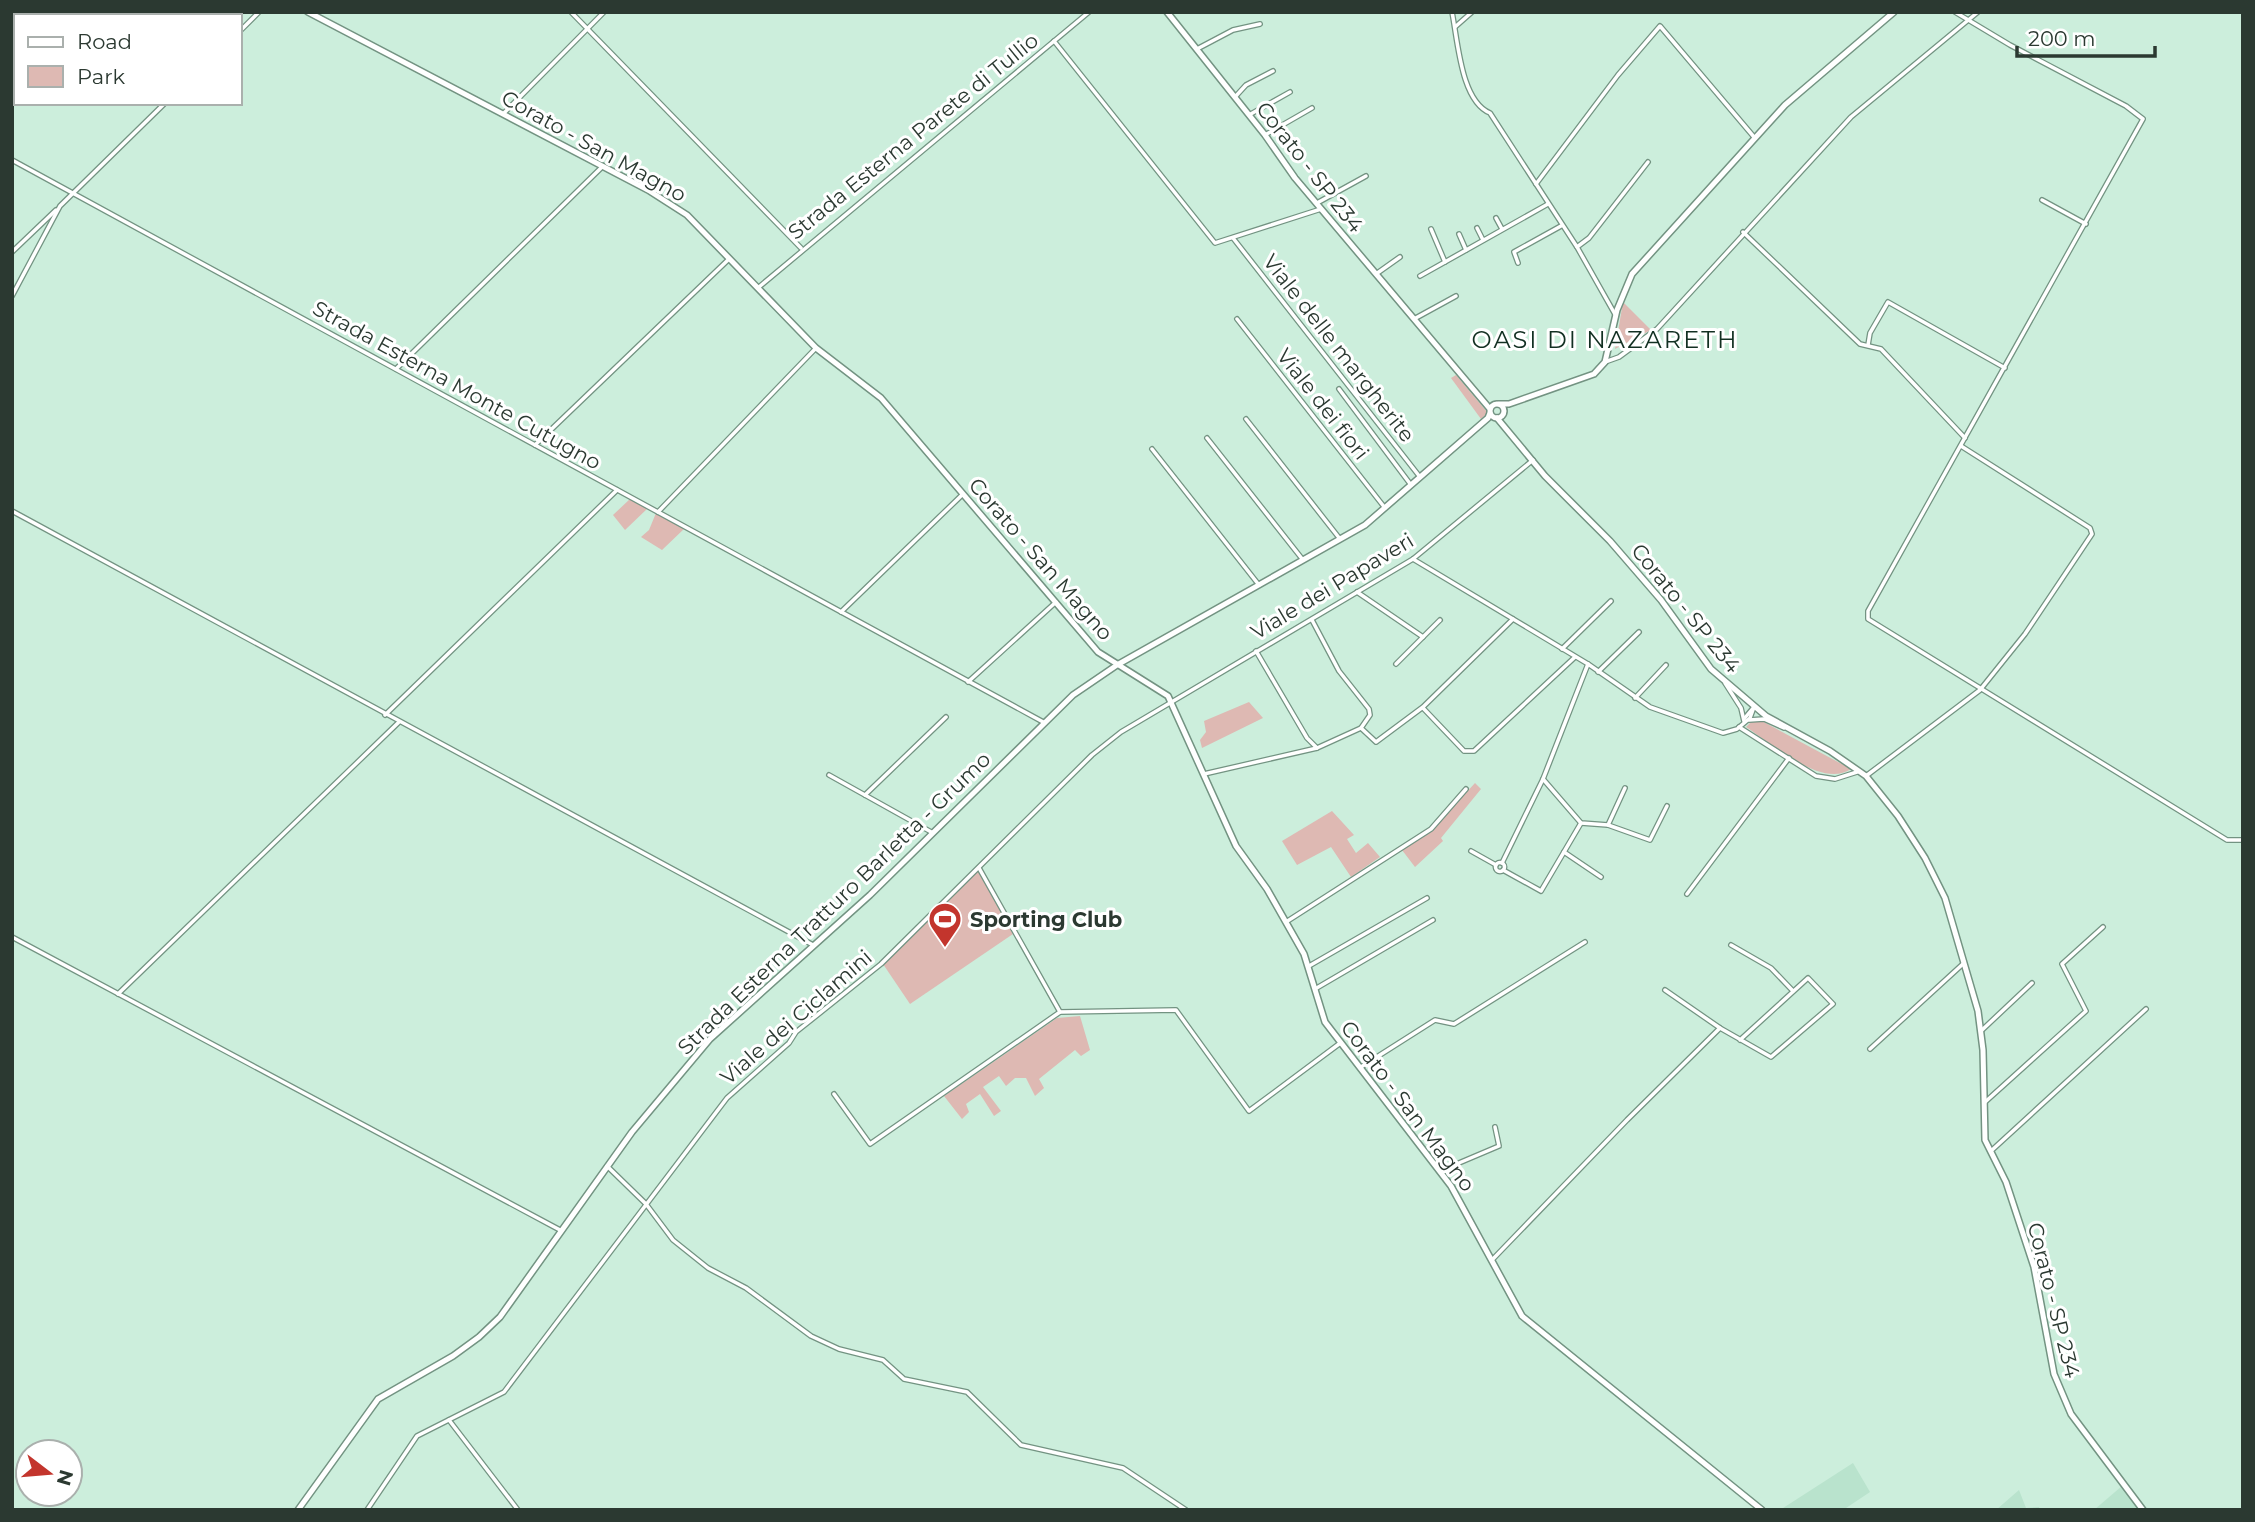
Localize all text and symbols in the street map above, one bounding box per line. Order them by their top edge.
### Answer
legend [14,14,242,105]
scale bar [2017,14,2155,58]
text: 200 m [2028,26,2095,51]
street label: Strada Esterna Parete di Tullio [783,27,1043,245]
text: Road [77,29,132,54]
text: Park [77,64,125,89]
street label: Corato - San Magno [497,85,691,207]
street label: Corato - SP 234 [1251,97,1369,237]
street label: Viale delle margherite [1258,249,1420,447]
street label: Strada Esterna Monte Cutugno [309,295,605,475]
district label: OASI DI NAZARETH [1471,325,1739,354]
street label: Viale dei fiori [1272,343,1374,465]
street label: Corato - San Magno [964,473,1118,645]
street label: Viale dei Papaveri [1246,528,1418,644]
street label: Corato - SP 234 [1626,538,1746,678]
street label: Strada Esterna Tratturo Barletta - Grumo [672,746,996,1060]
sports icon: Sporting Club [926,900,964,949]
place label: Sporting Club [970,907,1122,932]
street label: Viale dei Ciclamini [715,945,877,1089]
street label: Corato - San Magno [1336,1016,1480,1196]
street label: Corato - SP 234 [2023,1220,2085,1380]
north arrow [14,1438,84,1508]
text: N [52,1467,78,1488]

